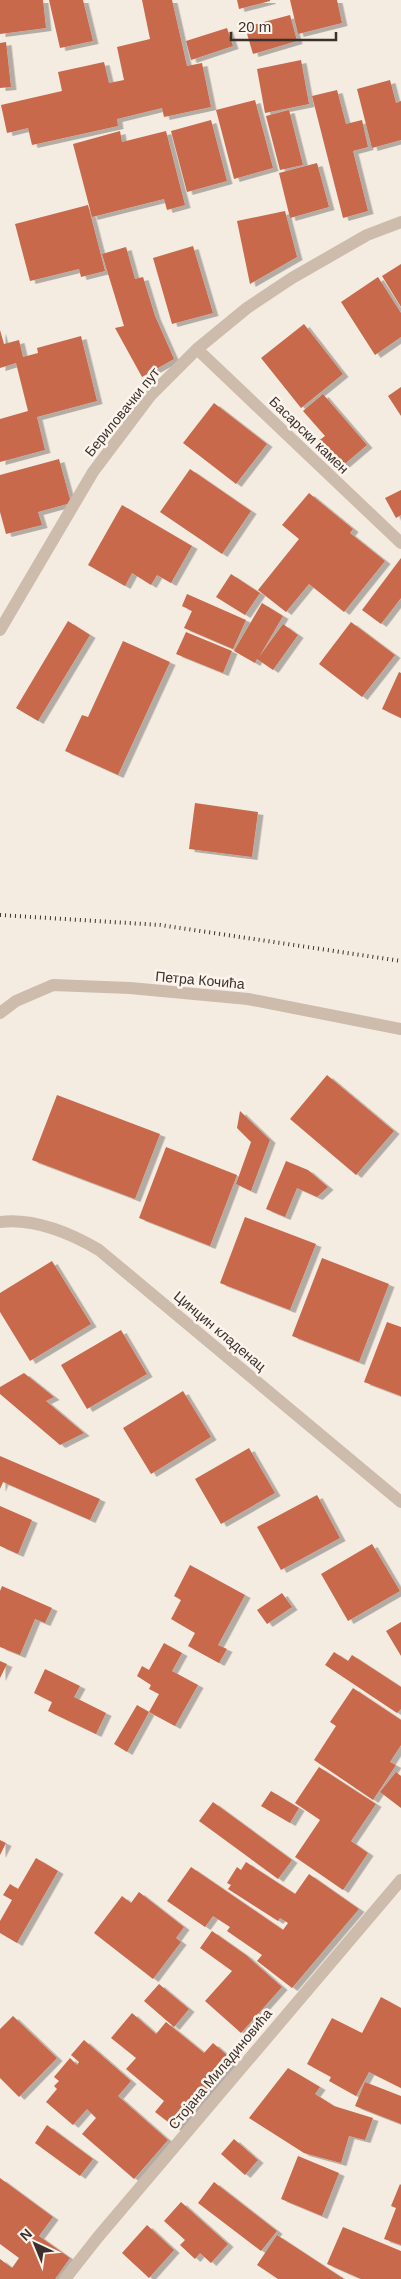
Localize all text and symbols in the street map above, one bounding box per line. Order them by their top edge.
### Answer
scale bar [231,10,336,42]
text: 20 m [238,18,271,35]
street label: Бериловачки пут [81,364,163,460]
street label: Басарски камен [266,393,352,477]
street label: Петра Кочића [155,968,246,992]
street label: Цинцин кладенац [171,1288,269,1374]
street label: Стојана Миладиновића [165,2005,275,2132]
north arrow [10,2219,60,2269]
text: N [17,2225,35,2244]

